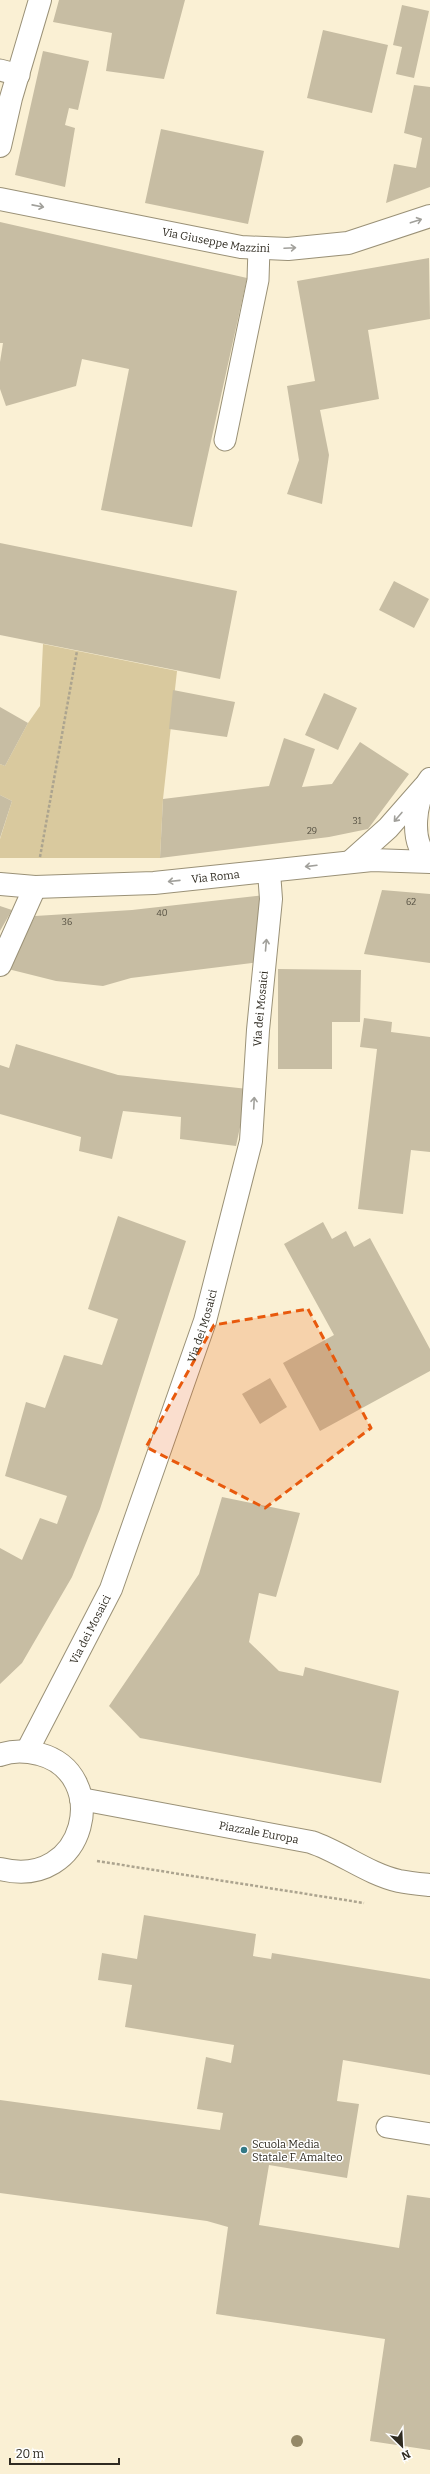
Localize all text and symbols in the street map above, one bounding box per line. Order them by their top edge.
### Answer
one-way arrow [31,203,44,211]
one-way arrow [410,217,423,224]
street label: Via Giuseppe Mazzini [161,225,271,255]
one-way arrow [283,245,296,252]
one-way arrow [394,811,403,821]
house number: 31 [353,816,362,826]
house number: 29 [307,826,317,836]
one-way arrow [305,863,318,870]
street label: Via Roma [191,868,240,886]
one-way arrow [168,877,181,885]
house number: 62 [406,897,416,907]
house number: 40 [156,908,168,918]
house number: 36 [62,917,72,927]
one-way arrow [263,939,270,952]
street label: Via dei Mosaici [251,970,271,1047]
one-way arrow [250,1097,257,1110]
street label: Via dei Mosaici [185,1287,220,1364]
street label: Via dei Mosaici [67,1592,114,1666]
street label: Piazzale Europa [218,1819,300,1847]
place label: Scuola Media Statale F. Amalteo [252,2138,343,2164]
marker: Scuola Media Statale F. Amalteo [239,2145,249,2155]
north arrow [382,2426,422,2466]
scale bar [10,2440,119,2466]
text: 20 m [16,2447,45,2461]
text: N [399,2447,412,2463]

